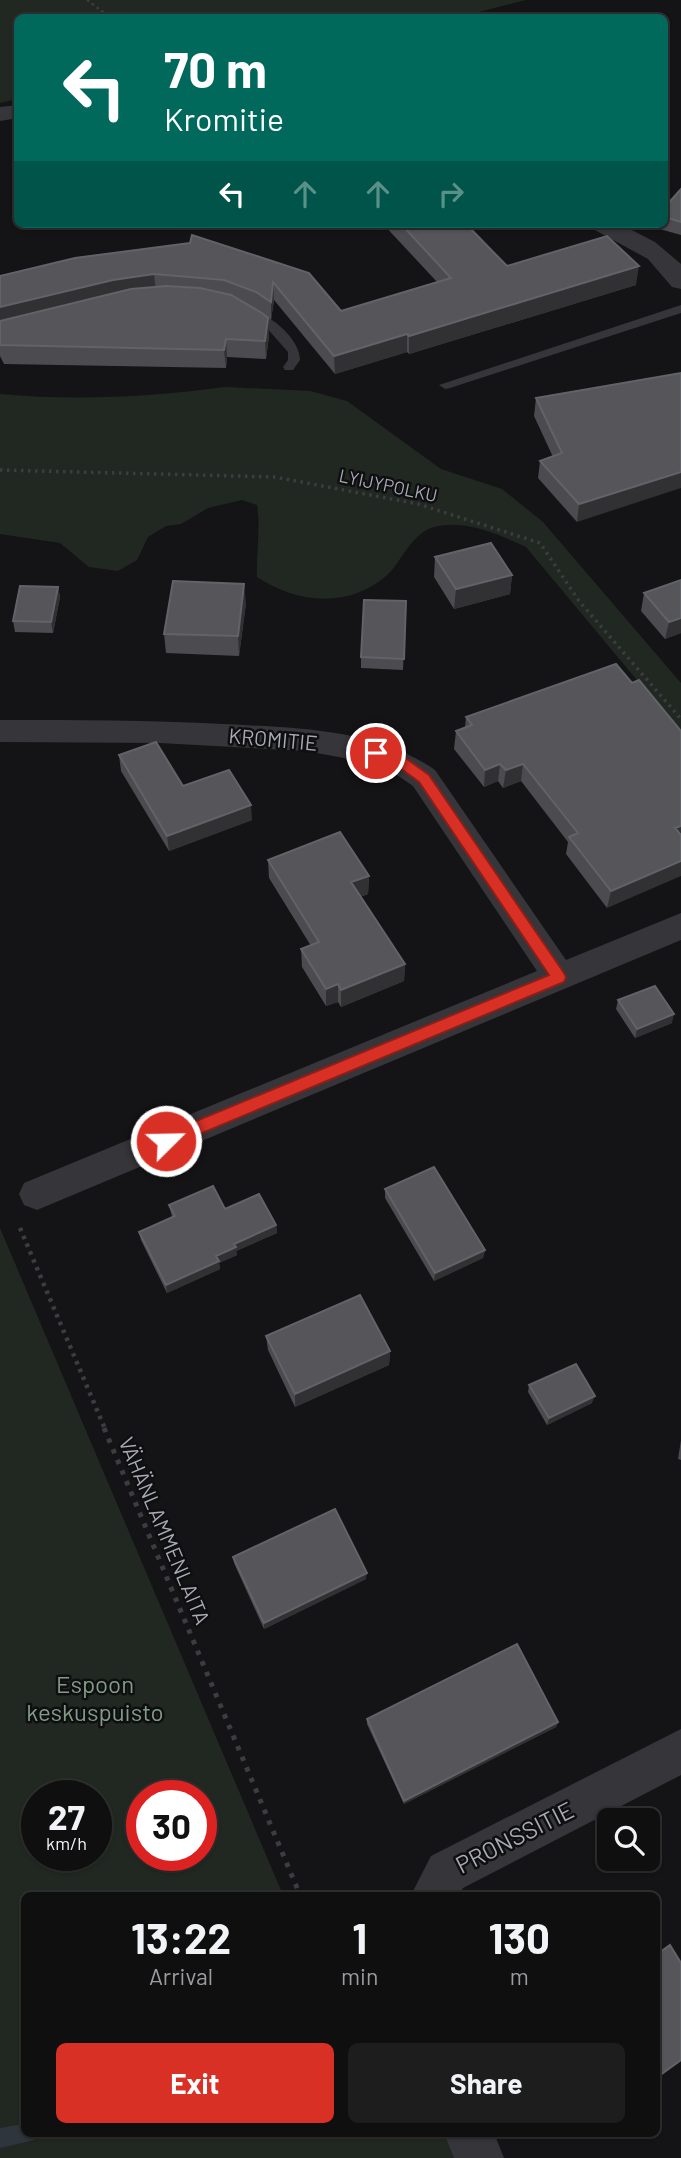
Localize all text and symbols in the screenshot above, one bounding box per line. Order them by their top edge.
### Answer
text: 70 m [164,39,267,98]
icon: left [49,42,140,133]
text: Kromitie [164,99,284,137]
icon: left [213,175,251,213]
icon: ahead [286,175,324,213]
icon: ahead [359,175,397,213]
icon: right [432,175,470,213]
street label: LYIJYPOLKU [337,464,439,506]
street label: KROMITIE [228,722,319,755]
pin [346,723,406,783]
icon: arrive [357,734,395,772]
position arrow [129,1104,203,1178]
street label: VÄHÄNLAMMENLAITA [115,1433,216,1628]
park label: Espoon keskuspuisto [26,1669,164,1726]
speed limit sign: 30 [126,1780,217,1871]
text: 27 [48,1795,85,1837]
street label: PRONSSITIE [450,1795,578,1879]
map controls [597,1808,660,1871]
button: search [597,1808,660,1871]
text: km/h [46,1832,87,1854]
text: 13:22 [131,1912,231,1962]
text: 1 [352,1912,367,1962]
text: 130 [488,1912,550,1962]
text: Arrival [149,1962,213,1990]
text: min [341,1962,378,1990]
text: m [510,1962,529,1990]
button: Exit [56,2043,334,2123]
button: Share [348,2043,625,2123]

